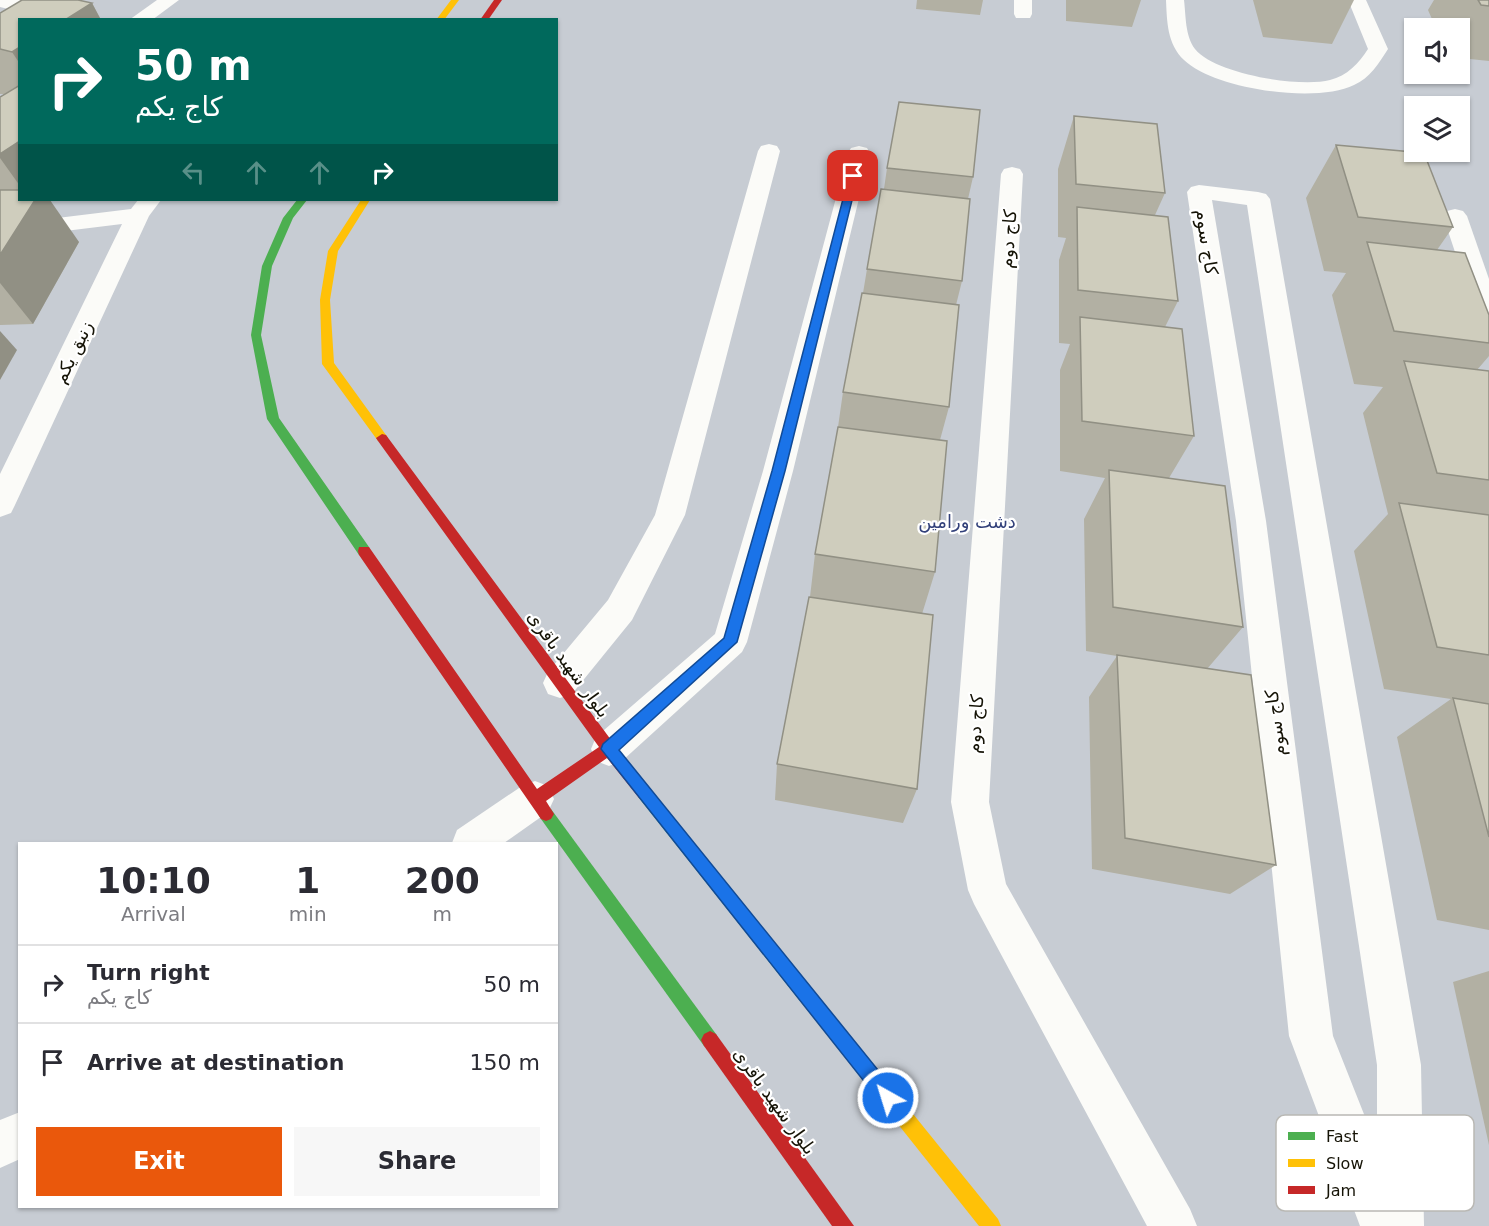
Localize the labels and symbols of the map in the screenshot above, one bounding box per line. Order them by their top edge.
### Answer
pin [827,150,878,201]
street label: کاج سوم [1190,207,1223,277]
street label: کاج دوم [995,208,1022,269]
street label: زنبق یکم [49,317,98,387]
park label: دشت ورامین [918,511,1016,533]
street label: بلوار شهید باقری [522,607,615,722]
street label: کاج سوم [1260,688,1290,757]
street label: کاج دوم [962,693,989,754]
street label: بلوار شهید باقری [728,1044,821,1159]
position arrow [856,1066,920,1130]
legend [1276,1115,1474,1211]
text: Fast [1326,1127,1358,1146]
text: Slow [1326,1154,1363,1173]
text: Jam [1325,1181,1356,1200]

